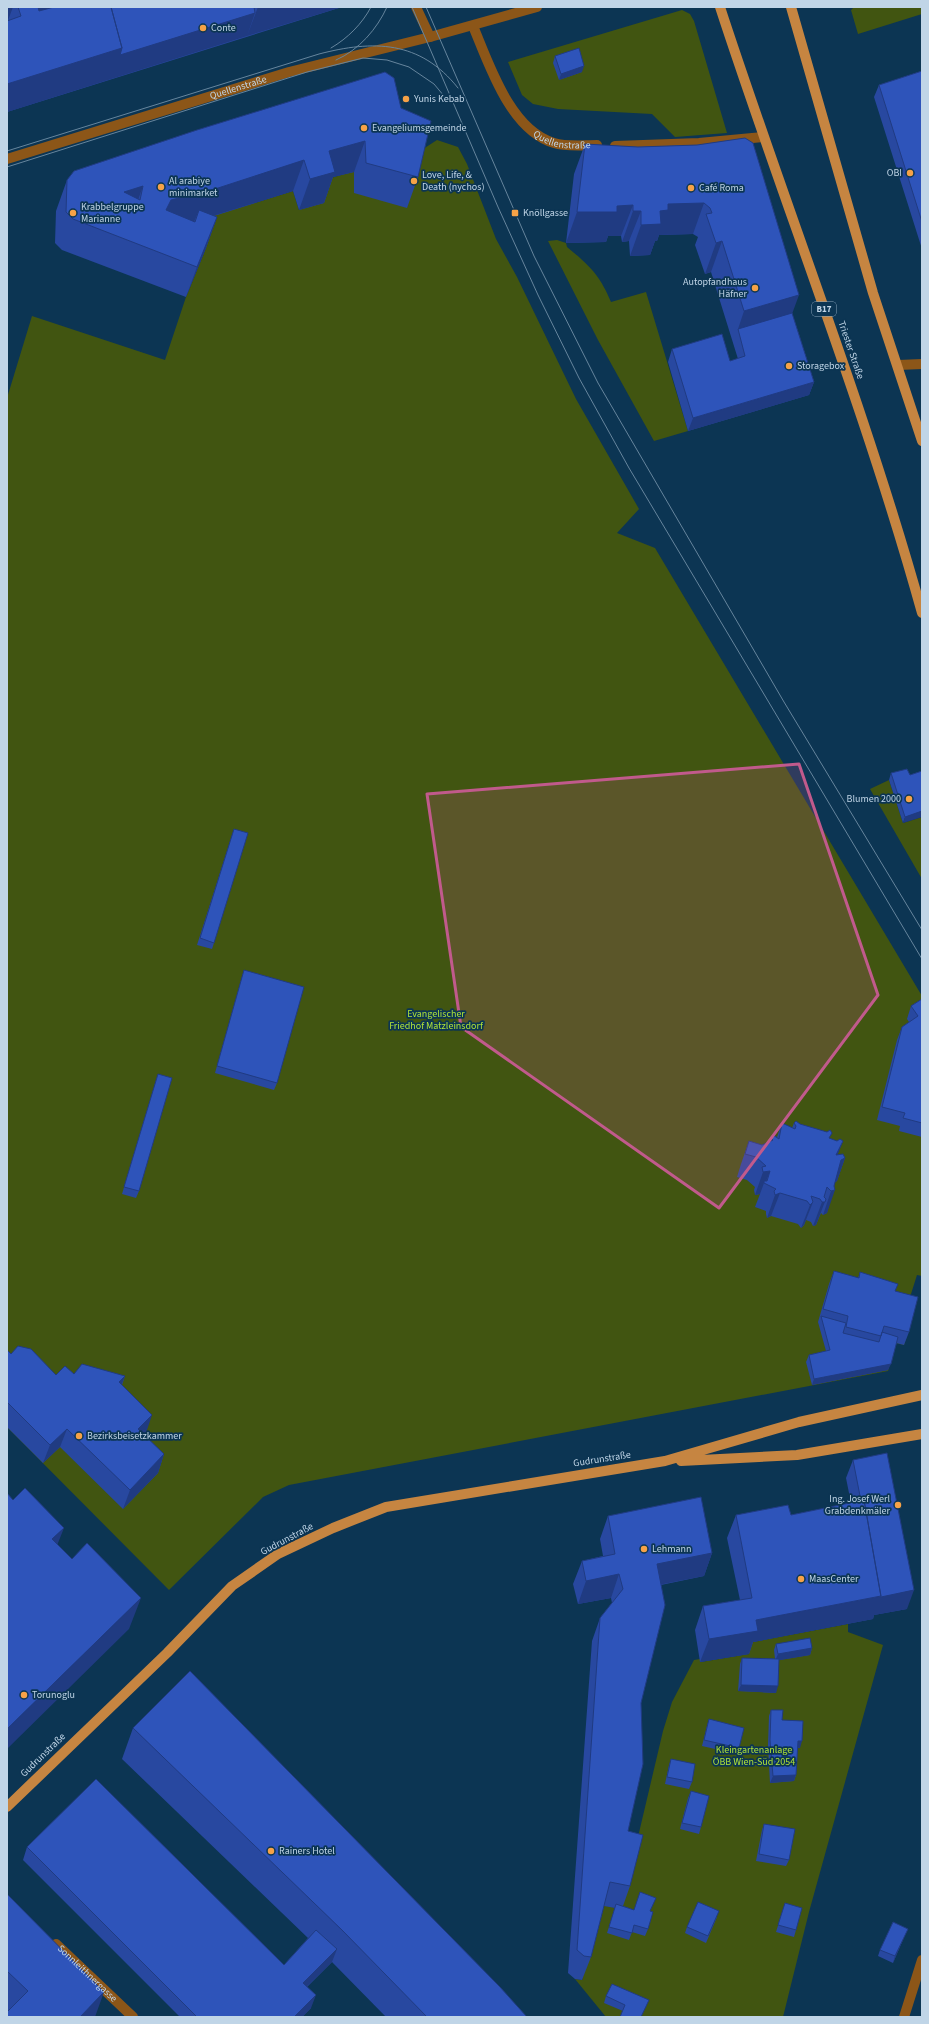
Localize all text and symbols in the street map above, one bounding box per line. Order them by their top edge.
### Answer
place label: Conte [211,21,236,35]
marker: Conte [198,23,208,33]
street label: Quellenstraße [208,72,269,103]
place label: Yunis Kebab [413,92,465,106]
marker: Yunis Kebab [401,94,411,104]
place label: Evangeliumsgemeinde [372,121,467,135]
marker: Evangeliumsgemeinde [359,123,369,133]
street label: Quellenstraße [530,127,591,153]
place label: OBI [887,166,902,180]
place label: Love, Life, & Death (nychos) [422,168,484,194]
marker: OBI [905,168,915,178]
place label: Al arabiye minimarket [169,174,218,200]
marker: Love, Life, & Death (nychos) [409,176,419,186]
place label: Café Roma [699,181,744,195]
marker: Al arabiye minimarket [156,182,166,192]
marker: Café Roma [686,183,696,193]
place label: Krabbelgruppe Marianne [81,200,144,226]
place label: Knöllgasse [523,206,568,220]
marker: Krabbelgruppe Marianne [68,208,78,218]
marker: Knöllgasse [510,208,520,218]
place label: Autopfandhaus Häfner [683,275,748,301]
marker: Autopfandhaus Häfner [750,283,760,293]
road number: B17 [812,302,836,316]
street label: Triester Straße [834,319,868,381]
place label: Storagebox [797,359,845,373]
marker: Storagebox [784,361,794,371]
place label: Blumen 2000 [847,792,901,806]
marker: Blumen 2000 [904,794,914,804]
park label: Evangelischer Friedhof Matzleinsdorf [389,1007,484,1033]
place label: Bezirksbeisetzkammer [87,1429,182,1443]
marker: Bezirksbeisetzkammer [74,1431,84,1441]
street label: Gudrunstraße [572,1448,632,1470]
place label: Ing. Josef Werl Grabdenkmäler [825,1492,891,1518]
marker: Ing. Josef Werl Grabdenkmäler [893,1500,903,1510]
street label: Gudrunstraße [258,1519,316,1559]
place label: Lehmann [652,1542,691,1556]
marker: Lehmann [639,1544,649,1554]
place label: MaasCenter [809,1572,859,1586]
marker: MaasCenter [796,1574,806,1584]
place label: Torunoglu [32,1688,75,1702]
marker: Torunoglu [19,1690,29,1700]
street label: Gudrunstraße [17,1730,69,1780]
park label: Kleingartenanlage ÖBB Wien-Süd 2054 [713,1743,795,1769]
place label: Rainers Hotel [279,1844,335,1858]
marker: Rainers Hotel [266,1846,276,1856]
street label: Sonnleithnergasse [54,1942,120,2005]

